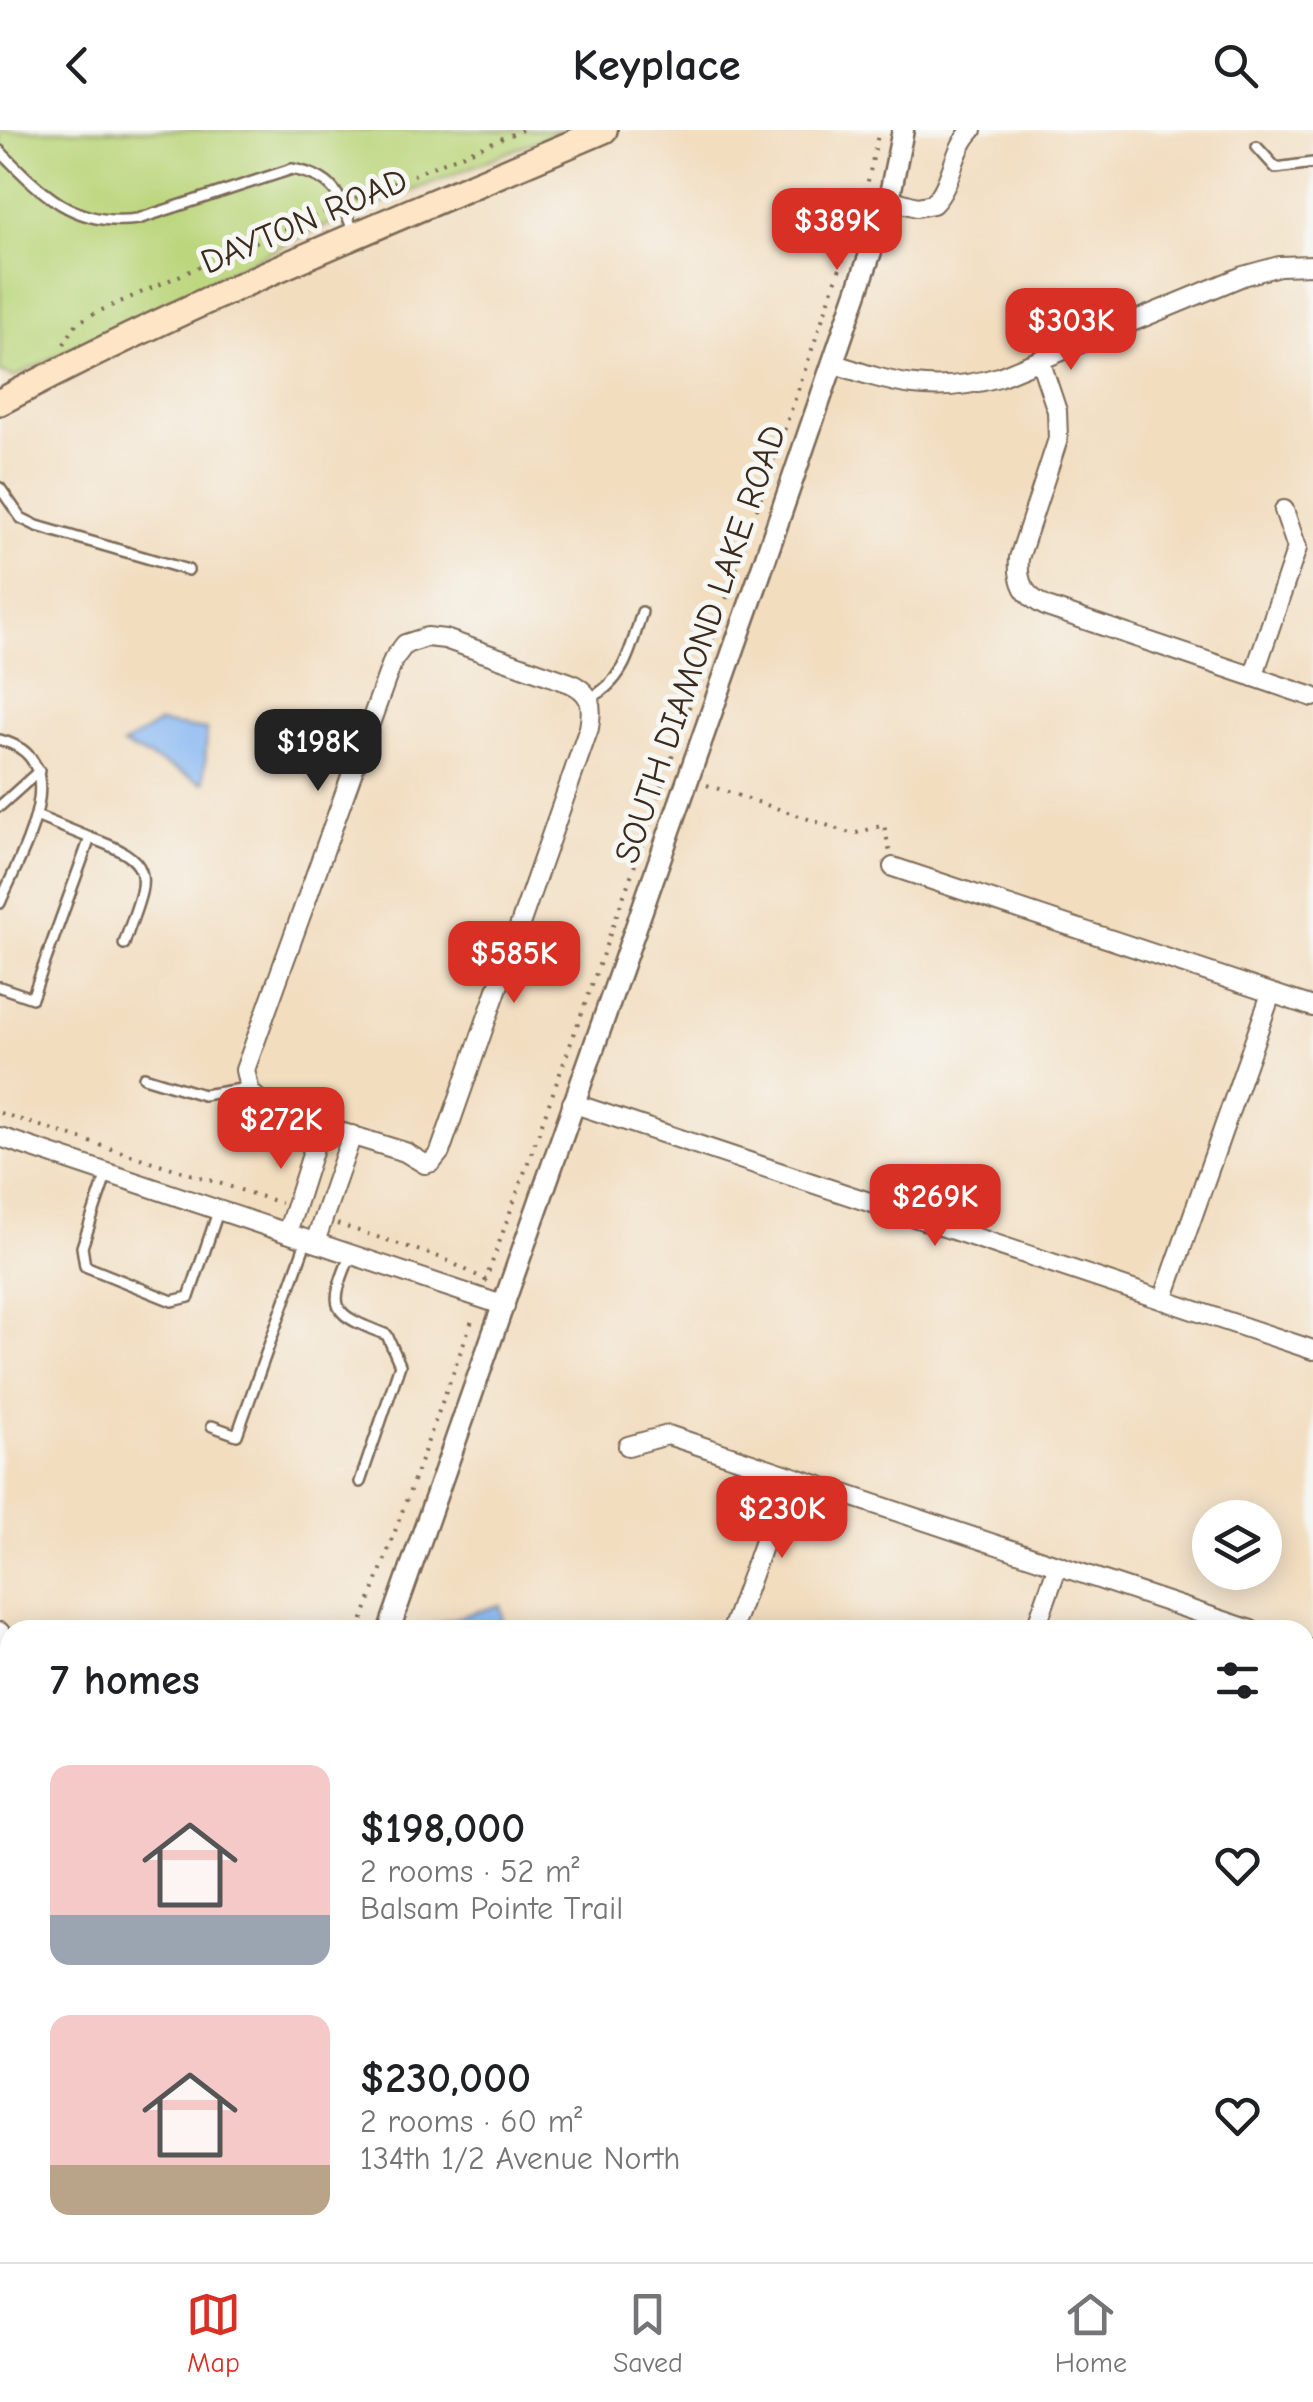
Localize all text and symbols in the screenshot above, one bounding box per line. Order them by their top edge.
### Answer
icon: back [50,38,105,93]
icon: search [1208,38,1263,93]
text: Keyplace [572,39,741,91]
street label: DAYTON ROAD [195,159,413,283]
pin: $389K [767,188,907,273]
text: $389K [794,202,880,239]
pin: $303K [1001,288,1141,373]
text: $303K [1027,302,1115,339]
street label: SOUTH DIAMOND LAKE ROAD [606,420,794,868]
pin: $198K [248,709,388,794]
text: $198K [277,723,359,760]
pin: $585K [444,921,584,1006]
text: $585K [470,935,558,972]
pin: $272K [211,1087,351,1172]
text: $272K [239,1101,323,1138]
pin: $269K [865,1164,1005,1249]
text: $269K [892,1178,978,1215]
pin: $230K [712,1476,852,1561]
text: $230K [738,1490,826,1527]
map controls [1192,1500,1282,1590]
button: layers [1192,1500,1282,1590]
icon: filters [1210,1653,1265,1708]
text: 7 homes [50,1656,200,1705]
text: $198,000 [360,1804,525,1853]
icon: home [130,1805,250,1925]
icon: heart [1210,1838,1265,1893]
text: 2 rooms · 52 m² [360,1853,579,1890]
text: Balsam Pointe Trail [360,1890,623,1927]
text: $230,000 [360,2054,531,2103]
icon: home [130,2055,250,2175]
icon: heart [1210,2088,1265,2143]
text: 2 rooms · 60 m² [360,2103,582,2140]
text: 134th 1/2 Avenue North [360,2140,681,2177]
tab: Map [186,2287,241,2379]
tab: Saved [613,2287,683,2379]
tab: Home [1055,2287,1127,2379]

